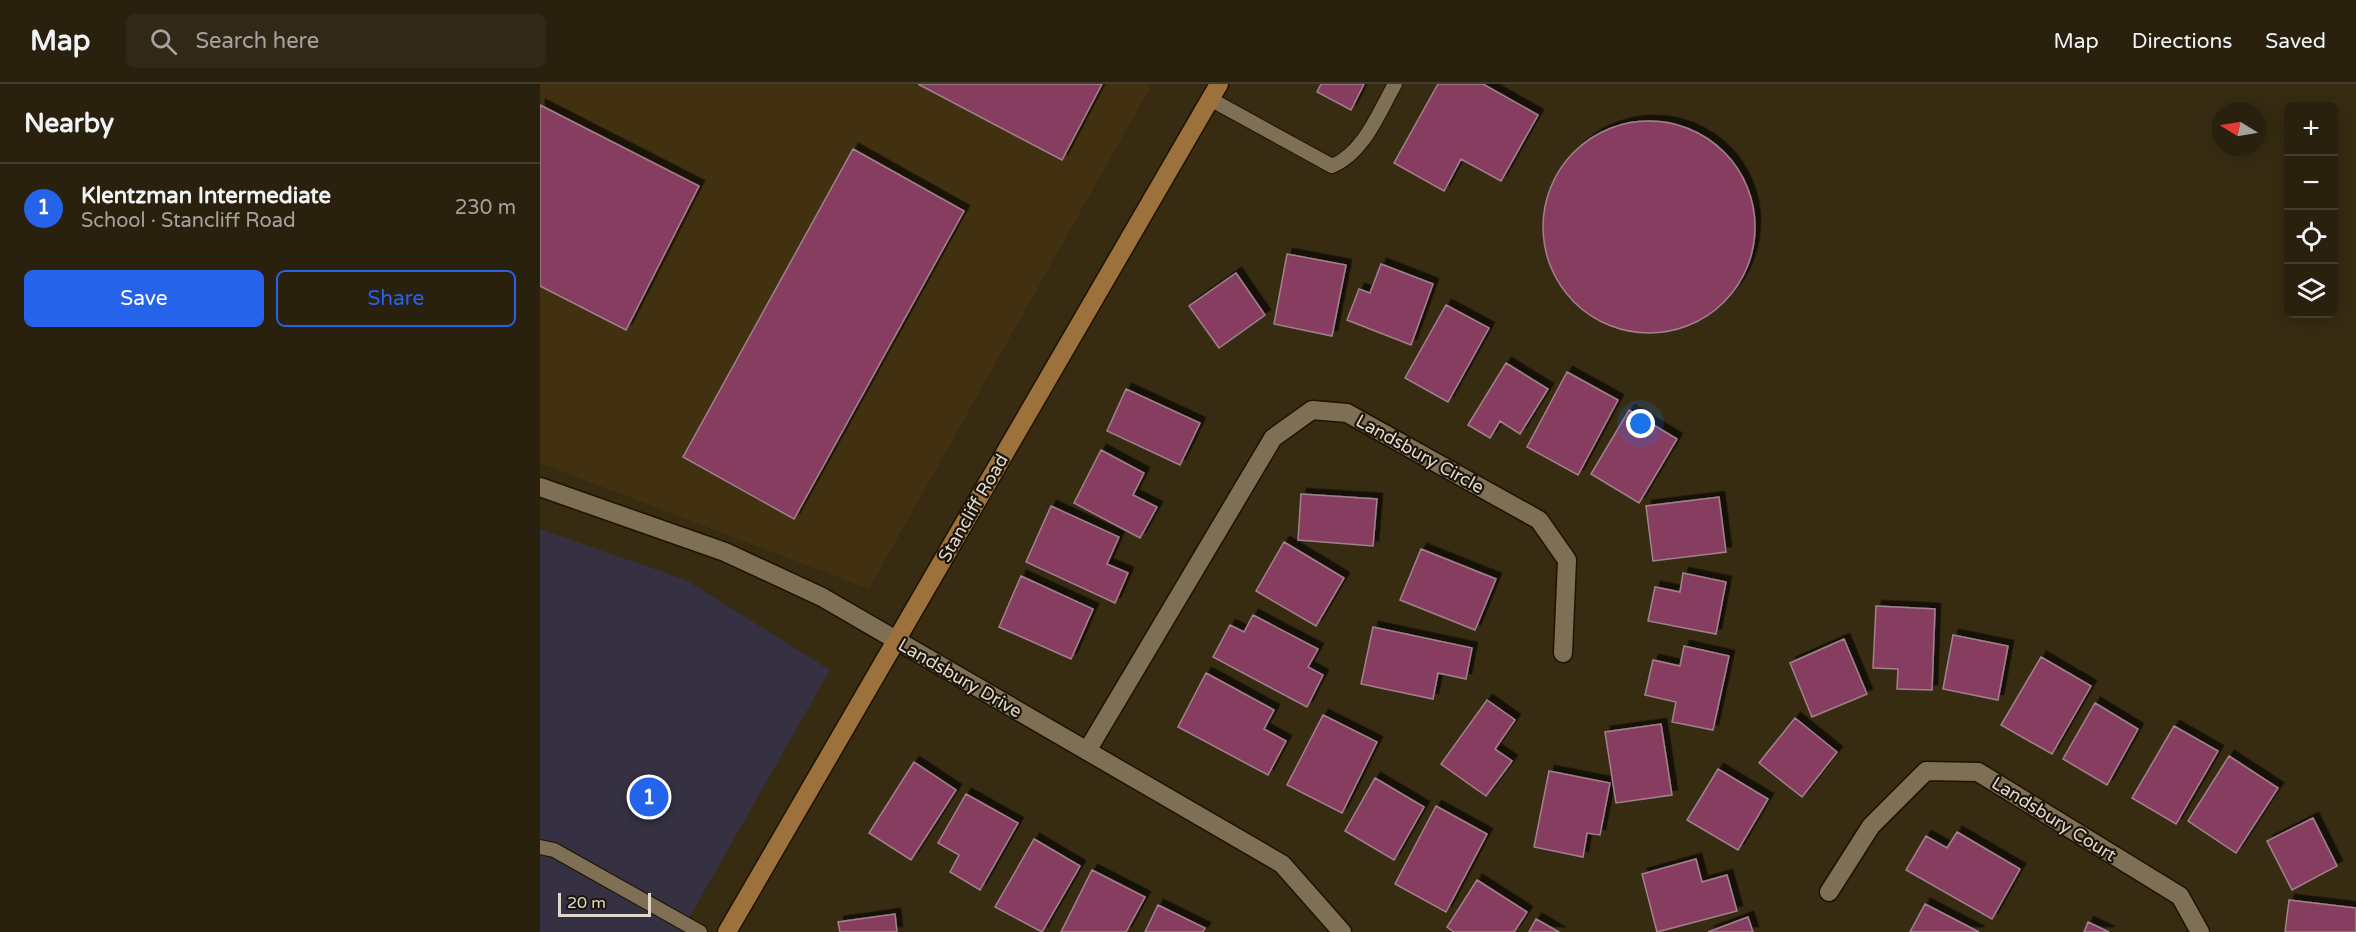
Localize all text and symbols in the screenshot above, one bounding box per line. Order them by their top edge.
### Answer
search box [126,14,546,68]
text: Map [30,24,90,58]
icon: search [147,25,180,58]
text: Search here [195,28,319,54]
text: Map [2053,29,2099,54]
text: Directions [2132,29,2232,54]
text: Saved [2265,29,2326,54]
north arrow [2212,102,2266,156]
map controls [2284,102,2338,318]
button: + [2284,102,2338,156]
text: Nearby [24,108,114,139]
button: − [2284,156,2338,210]
text: Klentzman Intermediate [81,183,331,209]
text: 1 [37,196,50,220]
text: 230 m [455,196,516,220]
text: School · Stancliff Road [81,209,296,233]
button: locate [2284,210,2338,264]
button: layers [2284,264,2338,318]
button: Save [24,270,264,327]
button: Share [276,270,516,327]
your location [1626,409,1655,438]
street label: Landsbury Circle [1352,410,1488,498]
street label: Stancliff Road [933,450,1013,566]
street label: Landsbury Drive [894,634,1026,722]
street label: Landsbury Court [1988,772,2121,866]
pin: 1 [630,774,668,820]
scale bar [558,890,651,918]
text: 20 m [567,893,606,913]

